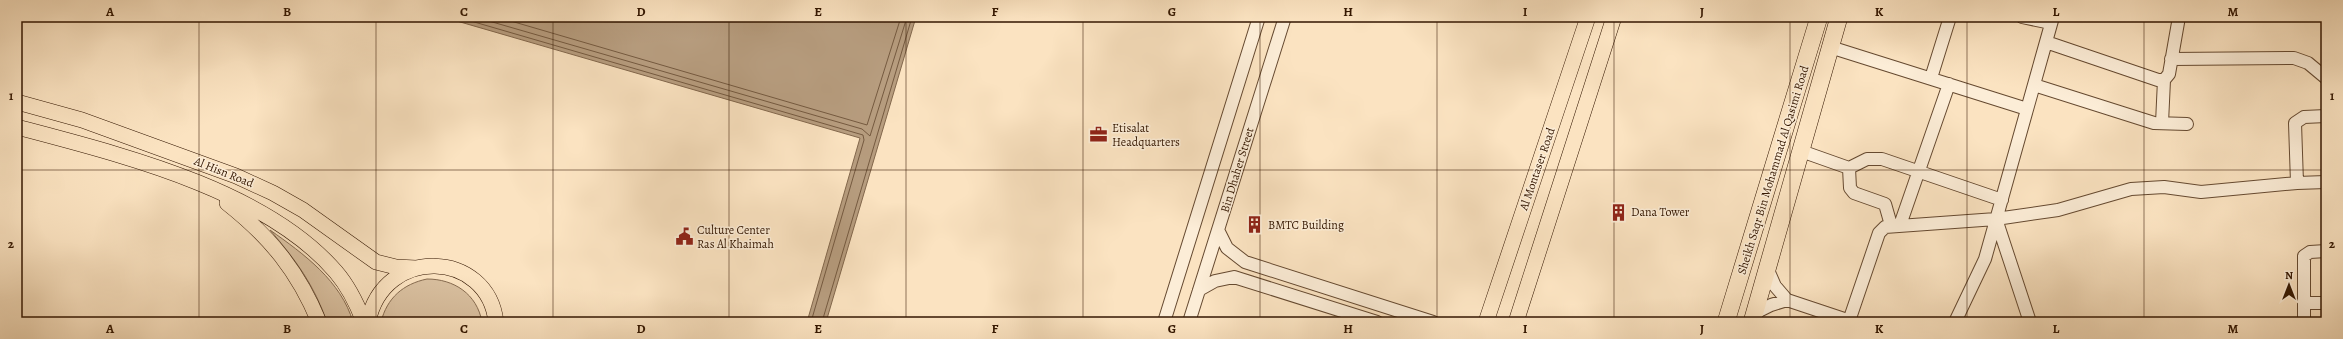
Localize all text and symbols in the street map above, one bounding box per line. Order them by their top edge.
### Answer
text: A [105,3,115,20]
text: B [283,3,291,20]
text: C [460,3,468,20]
text: D [636,3,646,20]
text: E [814,3,822,20]
text: F [992,3,999,20]
text: G [1168,3,1176,20]
text: H [1343,3,1353,20]
text: I [1523,3,1528,20]
text: J [1700,3,1704,20]
text: K [1875,3,1884,20]
text: L [2053,3,2060,20]
text: M [2228,3,2239,20]
street label: Sheikh Saqr Bin Mohammad Al Qasimi Road [1734,63,1813,276]
text: 1 [9,87,14,104]
text: 1 [2330,87,2335,104]
place label: Etisalat Headquarters [1112,120,1180,150]
office icon: Etisalat Headquarters [1089,125,1109,145]
street label: Al Montaser Road [1515,125,1559,213]
street label: Bin Dhaher Street [1216,126,1258,214]
street label: Al Hisn Road [191,152,257,191]
building icon: Dana Tower [1608,202,1628,222]
place label: Dana Tower [1631,204,1690,220]
building icon: BMTC Building [1245,215,1265,235]
place label: BMTC Building [1268,217,1344,233]
place label: Culture Center Ras Al Khaimah [697,222,774,252]
public building icon: Culture Center Ras Al Khaimah [674,227,694,247]
text: 2 [8,235,15,252]
text: 2 [2329,235,2336,252]
north arrow [2269,265,2309,305]
text: N [2285,268,2293,283]
text: A [105,320,115,337]
text: B [283,320,291,337]
text: C [460,320,468,337]
text: D [636,320,646,337]
text: E [814,320,822,337]
text: F [992,320,999,337]
text: G [1168,320,1176,337]
text: H [1343,320,1353,337]
text: I [1523,320,1528,337]
text: J [1700,320,1704,337]
text: K [1875,320,1884,337]
text: L [2053,320,2060,337]
text: M [2228,320,2239,337]

